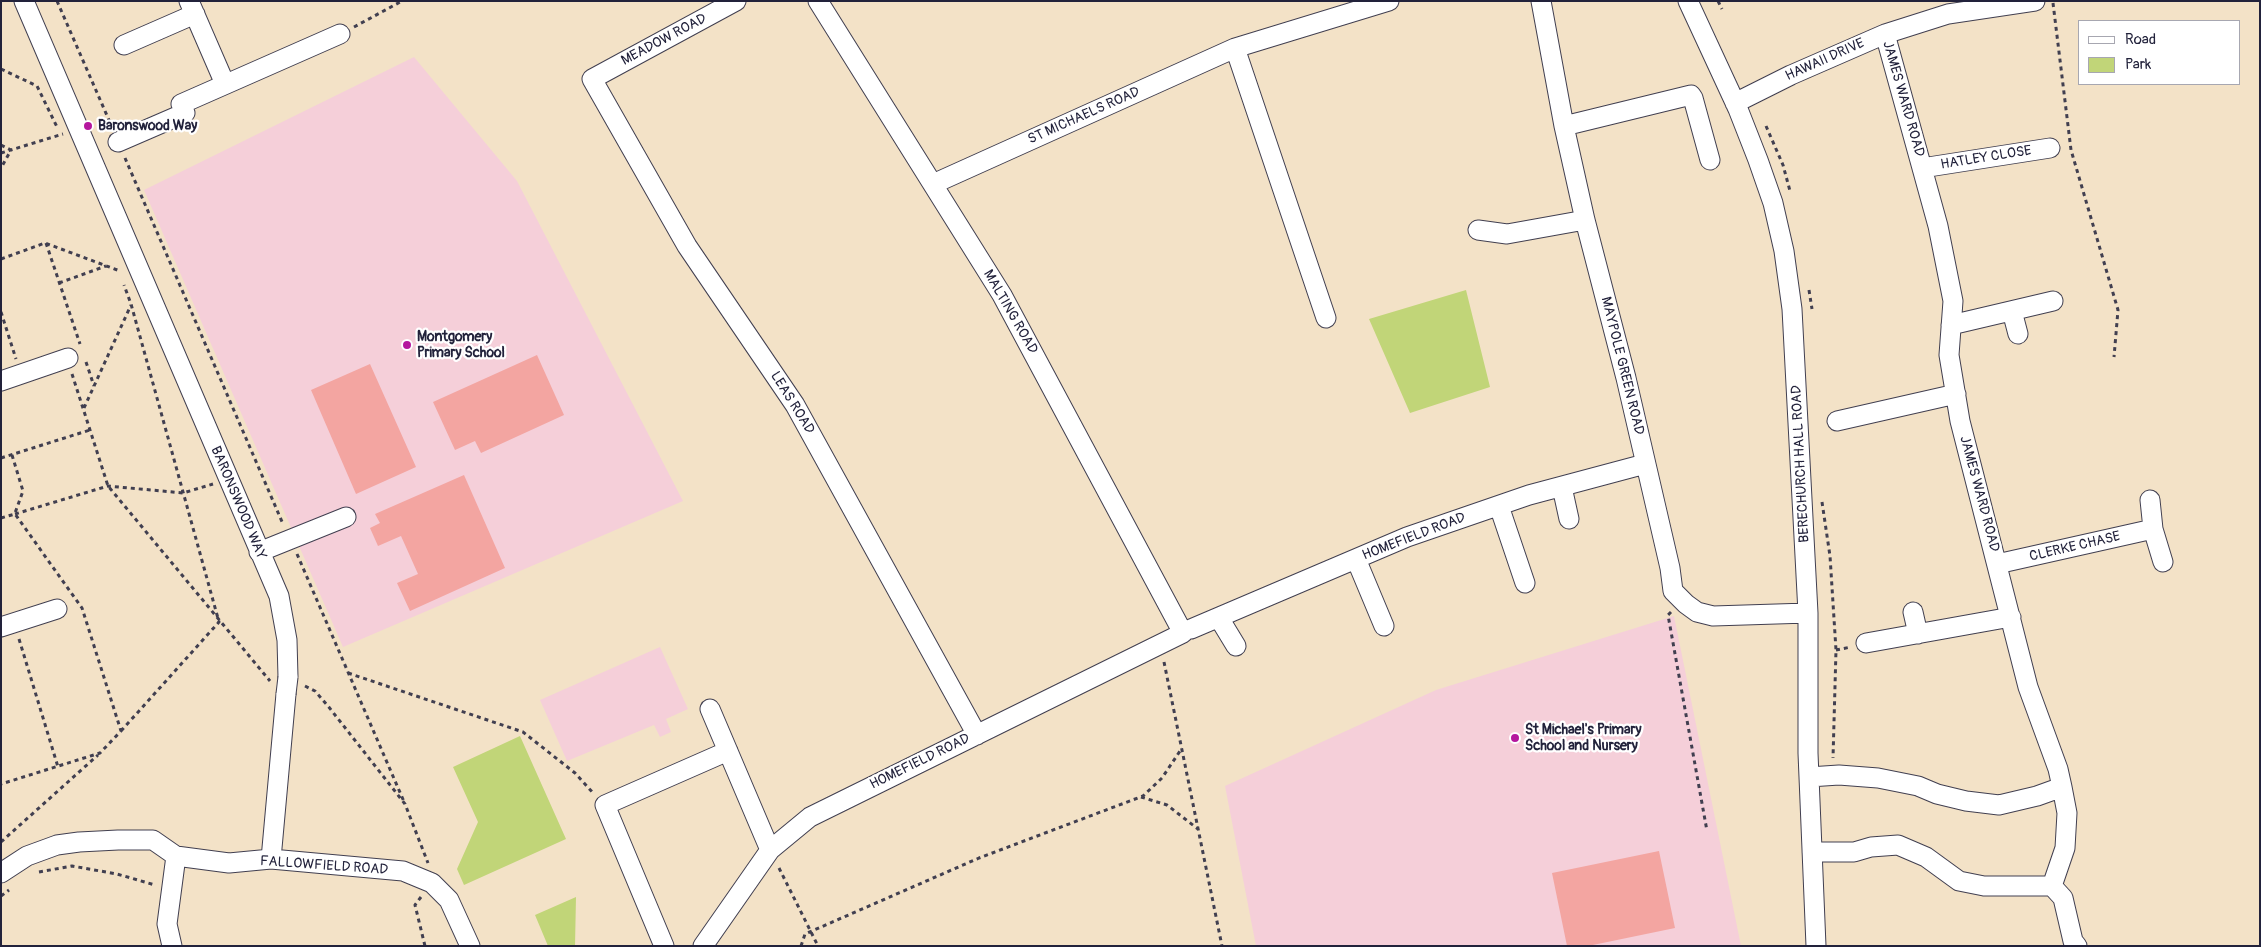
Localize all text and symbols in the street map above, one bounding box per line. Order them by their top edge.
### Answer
street label: MEADOW ROAD [619,11,709,69]
legend [2078,20,2241,85]
text: Road [2125,30,2156,49]
street label: HAWAII DRIVE [1783,35,1867,85]
street label: JAMES WARD ROAD [1878,39,1928,159]
text: Park [2125,55,2151,74]
street label: ST MICHAELS ROAD [1025,84,1143,148]
place label: Baronswood Way [98,118,197,134]
marker: Baronswood Way [82,120,94,132]
street label: HATLEY CLOSE [1939,143,2033,173]
street label: MALTING ROAD [979,267,1041,357]
street label: MAYPOLE GREEN ROAD [1597,295,1647,437]
place label: Montgomery Primary School [417,329,505,362]
marker: Montgomery Primary School [401,339,413,351]
street label: LEAS ROAD [766,369,818,437]
street label: BERECHURCH HALL ROAD [1788,385,1814,543]
street label: JAMES WARD ROAD [1955,434,2003,554]
street label: BARONSWOOD WAY [207,444,269,562]
street label: HOMEFIELD ROAD [1360,510,1468,564]
street label: CLERKE CHASE [2028,528,2122,566]
place label: St Michael's Primary School and Nursery [1525,722,1641,754]
street label: HOMEFIELD ROAD [867,730,973,794]
marker: St Michael's Primary School and Nursery [1509,732,1521,744]
street label: FALLOWFIELD ROAD [259,853,389,879]

